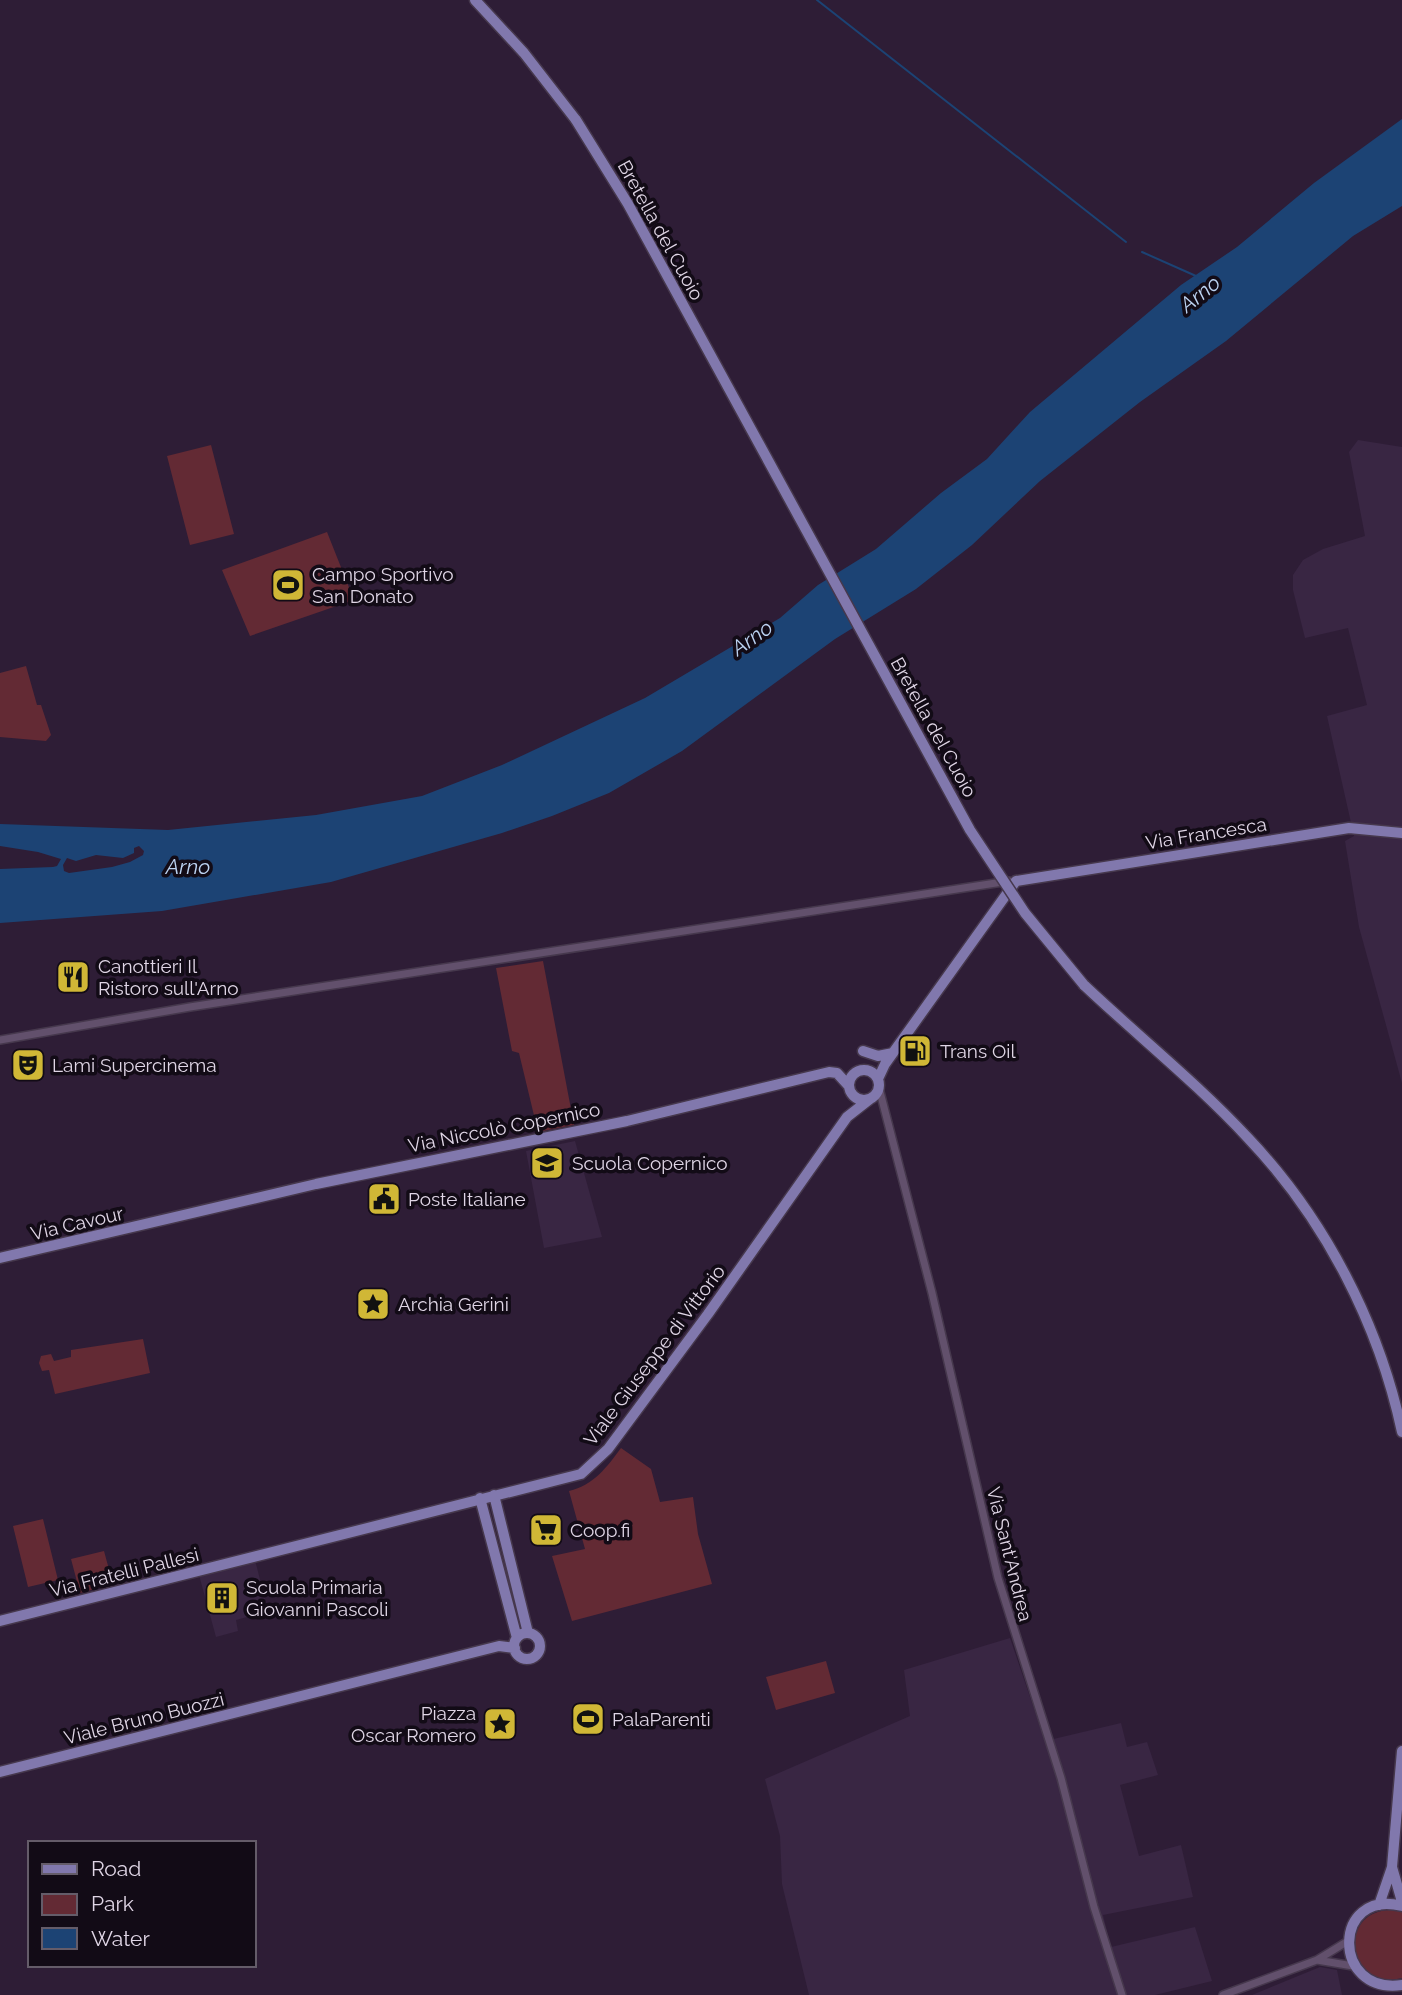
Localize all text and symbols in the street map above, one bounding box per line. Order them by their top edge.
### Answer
street label: Bretella del Cuoio [613,156,709,304]
water label: Arno [1174,270,1225,318]
place label: Campo Sportivo San Donato [312,563,454,607]
sports icon: Campo Sportivo San Donato [269,566,307,604]
water label: Arno [725,615,777,661]
street label: Bretella del Cuoio [886,653,982,801]
street label: Via Francesca [1144,813,1268,853]
water label: Arno [165,854,210,879]
place label: Canottieri Il Ristoro sull'Arno [98,955,239,999]
restaurant icon: Canottieri Il Ristoro sull'Arno [54,958,92,996]
fuel station icon: Trans Oil [896,1032,934,1070]
place label: Trans Oil [940,1040,1016,1062]
theatre icon: Lami Supercinema [9,1046,47,1084]
place label: Lami Supercinema [52,1054,217,1076]
street label: Via Niccolò Copernico [406,1098,602,1156]
school or university icon: Scuola Copernico [528,1144,566,1182]
place label: Scuola Copernico [572,1152,728,1174]
public building icon: Poste Italiane [365,1180,403,1218]
place label: Poste Italiane [408,1188,526,1210]
street label: Via Cavour [29,1202,126,1244]
street label: Viale Giuseppe di Vittorio [579,1260,729,1450]
place icon: Archia Gerini [354,1285,392,1323]
place label: Archia Gerini [398,1293,509,1315]
street label: Via Sant'Andrea [983,1485,1037,1623]
supermarket icon: Coop.fi [527,1511,565,1549]
place label: Coop.fi [570,1519,630,1541]
street label: Via Fratelli Pallesi [47,1543,201,1601]
place label: Scuola Primaria Giovanni Pascoli [246,1576,388,1620]
building icon: Scuola Primaria Giovanni Pascoli [203,1579,241,1617]
street label: Viale Bruno Buozzi [62,1687,226,1749]
sports icon: PalaParenti [569,1700,607,1738]
place label: Piazza Oscar Romero [351,1702,476,1746]
place icon: Piazza Oscar Romero [481,1705,519,1743]
place label: PalaParenti [612,1708,711,1730]
legend [28,1841,256,1967]
text: Road [91,1856,141,1881]
text: Park [91,1891,134,1916]
text: Water [91,1926,150,1951]

